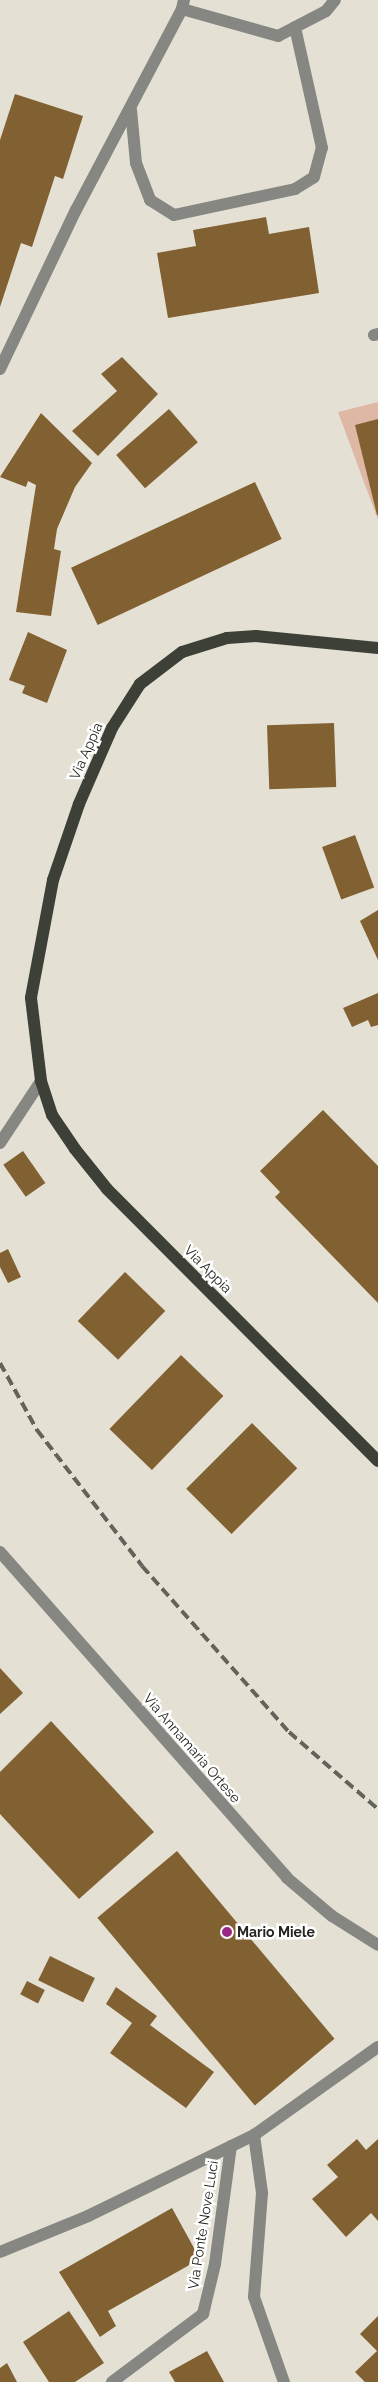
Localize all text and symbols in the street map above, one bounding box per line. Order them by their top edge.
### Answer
street label: Via Appia [66,720,106,782]
street label: Via Appia [180,1241,236,1297]
street label: Via Annamaria Ortese [140,1690,244,1806]
place label: Mario Miele [237,1924,315,1940]
marker: Mario Miele [221,1926,233,1938]
street label: Via Ponte Nove Luci [185,2159,221,2291]

